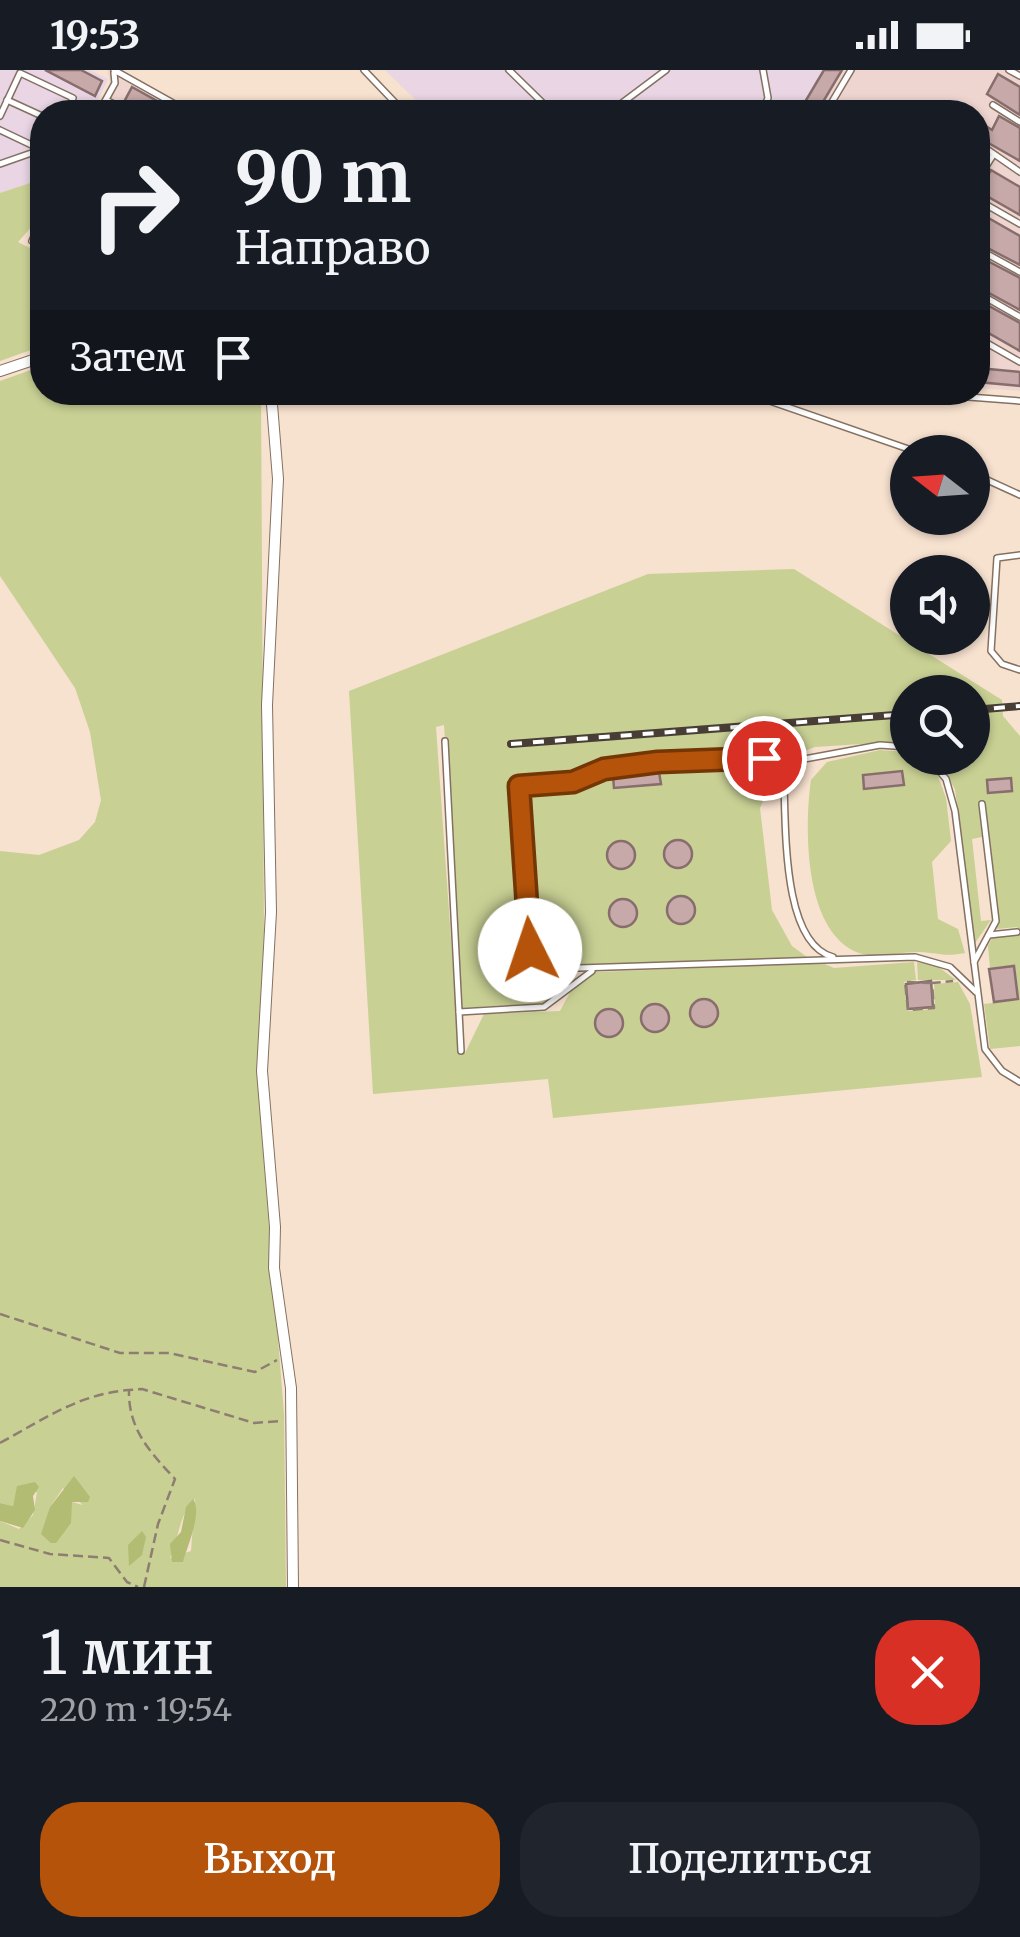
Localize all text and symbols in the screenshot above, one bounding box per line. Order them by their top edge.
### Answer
text: 19:53 [50,12,140,59]
text: 90 m [235,133,412,221]
icon: right [70,140,200,270]
text: Направо [235,220,431,276]
icon: arrive [206,330,261,385]
text: Затем [70,334,186,381]
north arrow [890,435,990,535]
map controls [890,435,990,775]
button: sound [890,555,990,655]
button: search [890,675,990,775]
pin [722,716,807,801]
icon: arrive [737,731,792,786]
position arrow [478,898,582,1002]
text: 1 мин [40,1615,214,1690]
button: close [875,1620,980,1725]
text: 220 m · 19:54 [40,1690,232,1730]
button: Выход [40,1802,500,1917]
button: Поделиться [520,1802,980,1917]

